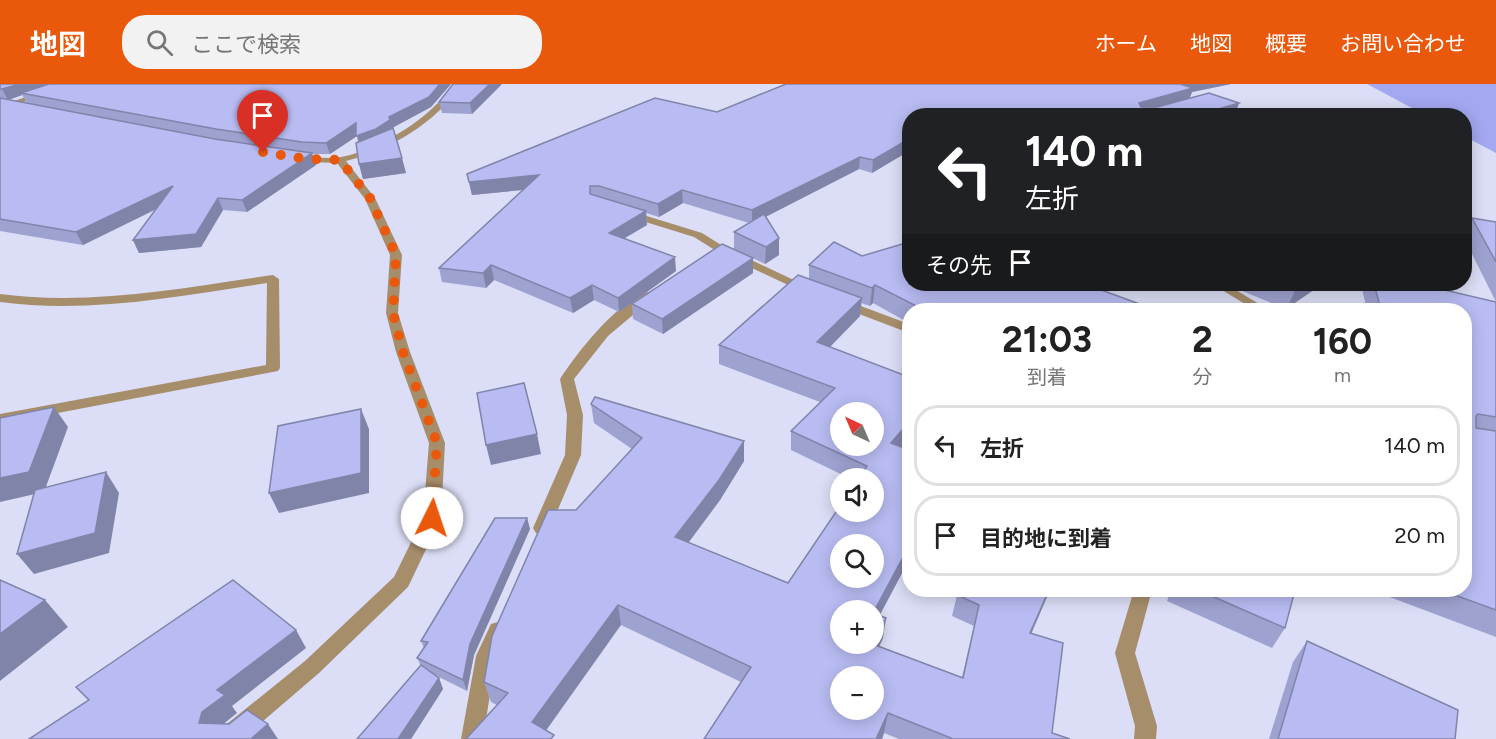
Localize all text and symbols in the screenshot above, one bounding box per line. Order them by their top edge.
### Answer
search box [122,15,542,69]
icon: search [143,26,176,59]
text: 地図 [30,27,86,61]
text: ここで検索 [191,31,301,58]
text: ホーム [1095,31,1157,56]
text: 地図 [1190,31,1232,56]
text: 概要 [1265,31,1307,56]
text: お問い合わせ [1340,31,1466,56]
pin [237,90,288,152]
icon: arrive [246,99,279,132]
text: 140 m [1025,126,1143,177]
icon: left [926,132,1004,210]
text: 左折 [1025,182,1079,215]
icon: arrive [1004,246,1037,279]
text: その先 [926,252,992,279]
text: 21:03 [1002,318,1092,361]
text: 2 [1192,318,1213,361]
text: 160 [1313,320,1372,363]
text: m [1334,363,1351,387]
text: 到着 [1027,365,1067,389]
text: 分 [1192,365,1212,389]
north arrow [830,402,884,456]
map controls [830,402,884,720]
icon: left [929,429,962,462]
text: 140 m [1384,432,1445,459]
text: 左折 [980,435,1024,462]
button: sound [830,468,884,522]
position arrow [400,486,464,550]
icon: arrive [929,519,962,552]
text: 20 m [1394,522,1445,549]
text: 目的地に到着 [980,525,1112,552]
button: search [830,534,884,588]
button: + [830,600,884,654]
button: − [830,666,884,720]

